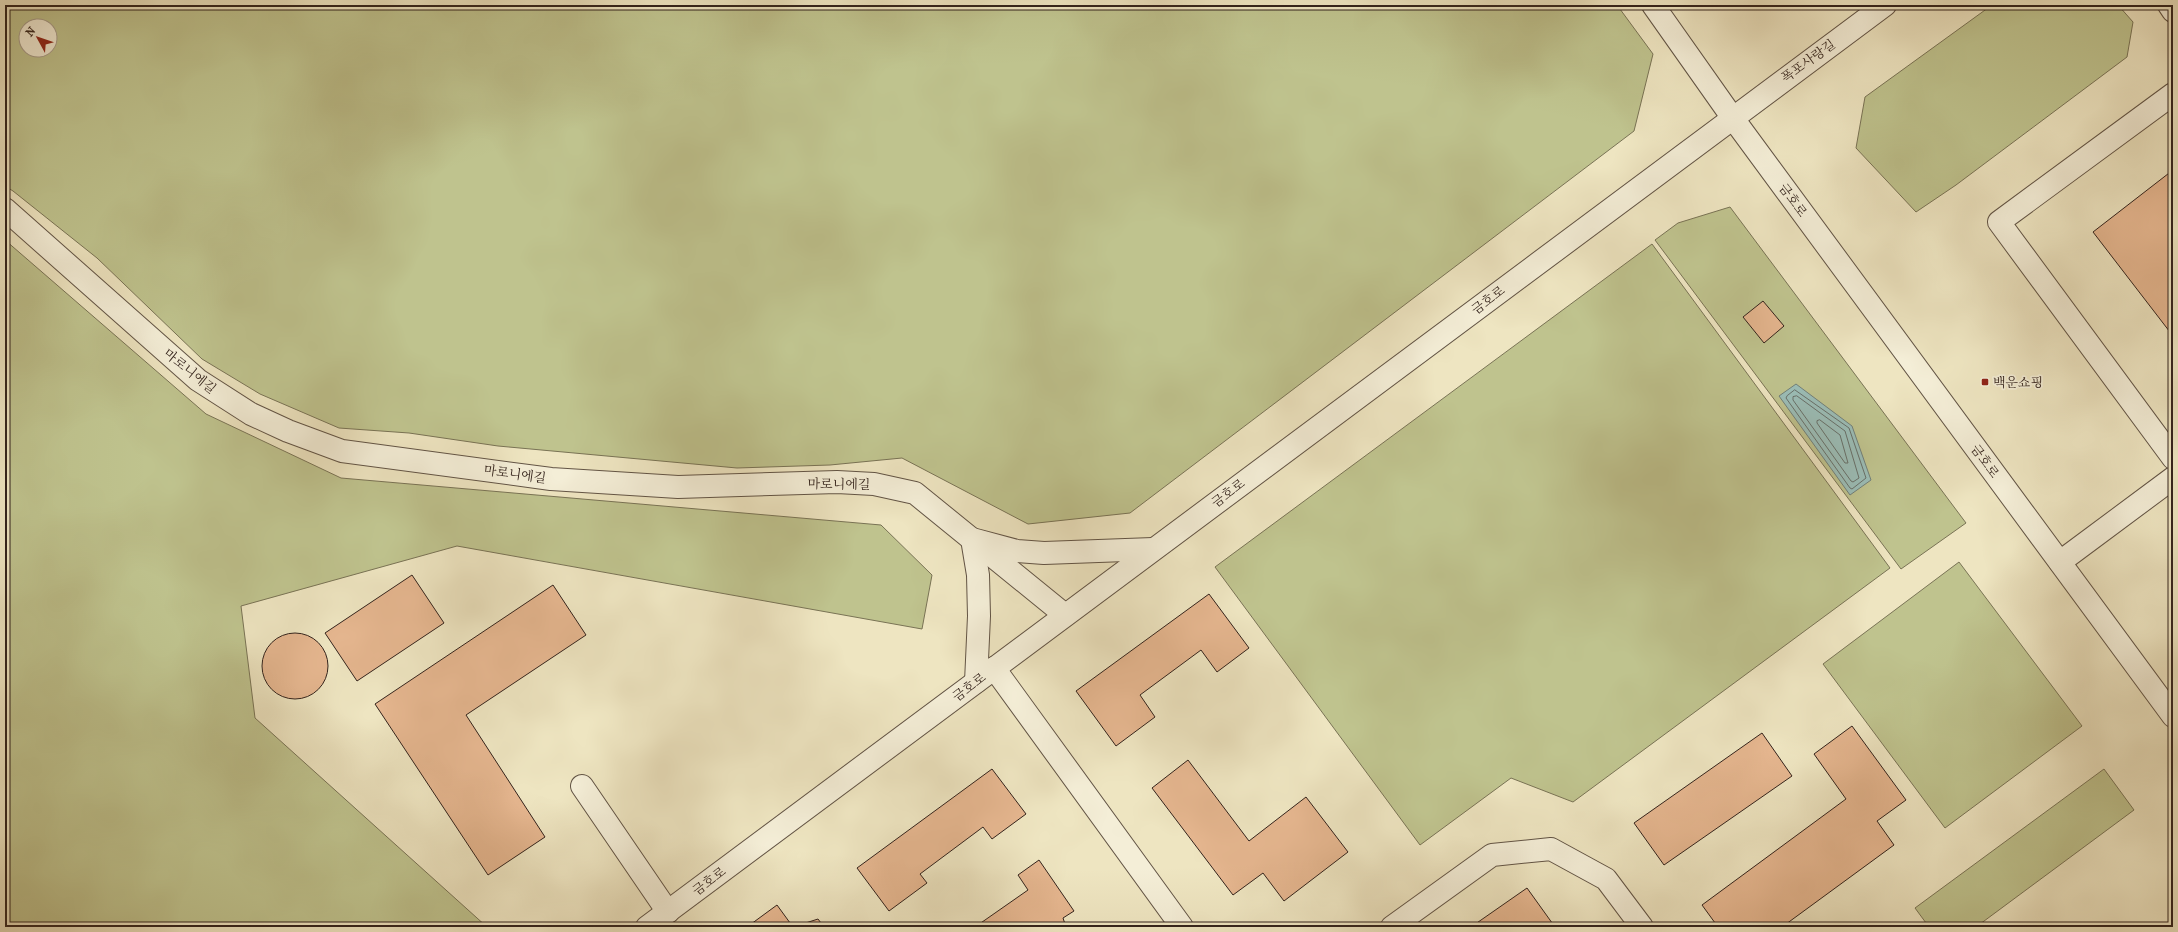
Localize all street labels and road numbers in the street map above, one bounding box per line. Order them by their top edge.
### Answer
street label: 폭포사랑길 [1778,36,1838,86]
street label: 금호로 [1776,180,1810,220]
street label: 금호로 [1468,282,1508,317]
street label: 마로니에길 [161,345,219,397]
street label: 금호로 [1968,441,2002,481]
street label: 마로니에길 [483,462,547,486]
street label: 금호로 [1208,475,1248,510]
street label: 마로니에길 [807,476,871,492]
street label: 금호로 [949,669,989,704]
street label: 금호로 [689,863,729,898]

